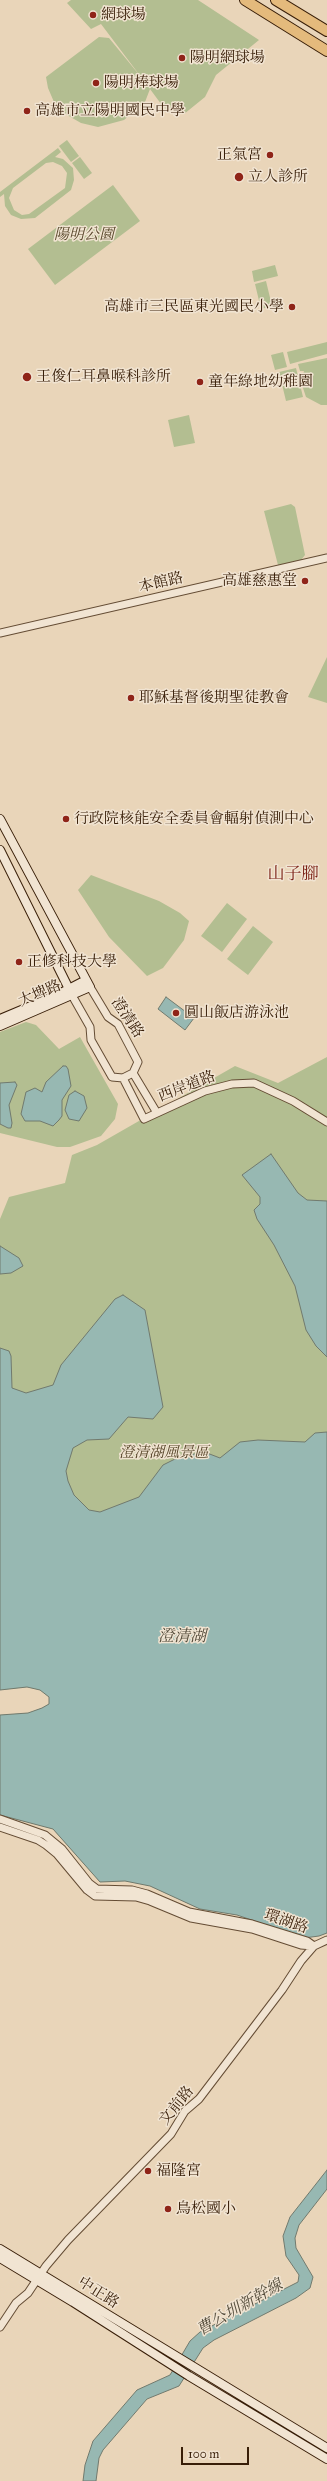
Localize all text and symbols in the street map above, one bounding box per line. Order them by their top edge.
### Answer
place label: 網球場 [101,6,146,24]
marker: 網球場 [88,10,98,20]
place label: 陽明網球場 [190,49,265,67]
marker: 陽明網球場 [177,53,187,63]
place label: 陽明棒球場 [104,74,179,92]
marker: 陽明棒球場 [91,78,101,88]
place label: 高雄市立陽明國民中學 [35,102,185,120]
marker: 高雄市立陽明國民中學 [22,106,32,116]
place label: 正氣宮 [217,146,262,164]
marker: 正氣宮 [265,150,275,160]
place label: 立人診所 [248,168,308,186]
marker: 立人診所 [233,171,245,183]
park label: 陽明公園 [54,226,114,244]
place label: 高雄市三民區東光國民小學 [104,298,284,316]
marker: 高雄市三民區東光國民小學 [287,302,297,312]
place label: 王俊仁耳鼻喉科診所 [36,368,171,386]
marker: 王俊仁耳鼻喉科診所 [21,371,33,383]
place label: 童年綠地幼稚園 [208,373,313,391]
marker: 童年綠地幼稚園 [195,377,205,387]
street label: 本館路 [137,569,185,597]
place label: 高雄慈惠堂 [222,572,297,590]
marker: 高雄慈惠堂 [300,576,310,586]
place label: 耶穌基督後期聖徒教會 [139,689,289,707]
marker: 耶穌基督後期聖徒教會 [126,693,136,703]
place label: 行政院核能安全委員會輻射偵測中心 [74,810,314,828]
marker: 行政院核能安全委員會輻射偵測中心 [61,814,71,824]
district label: 山子腳 [268,865,318,885]
place label: 正修科技大學 [27,953,117,971]
marker: 正修科技大學 [14,957,24,967]
street label: 大埤路 [16,977,64,1011]
street label: 澄清路 [107,994,147,1042]
place label: 圓山飯店游泳池 [184,1004,289,1022]
marker: 圓山飯店游泳池 [171,1008,181,1018]
street label: 西岸道路 [156,1068,218,1106]
park label: 澄清湖風景區 [119,1444,209,1462]
water label: 澄清湖 [158,1627,206,1647]
street label: 環湖路 [262,1906,310,1938]
street label: 文前路 [156,2083,198,2129]
place label: 福隆宮 [156,2162,201,2180]
marker: 福隆宮 [143,2166,153,2176]
place label: 鳥松國小 [176,2200,236,2218]
marker: 鳥松國小 [163,2204,173,2214]
street label: 中正路 [74,2273,122,2313]
water label: 曹公圳新幹線 [194,2276,286,2340]
scale bar [183,2439,251,2465]
text: 100 m [188,2447,219,2461]

